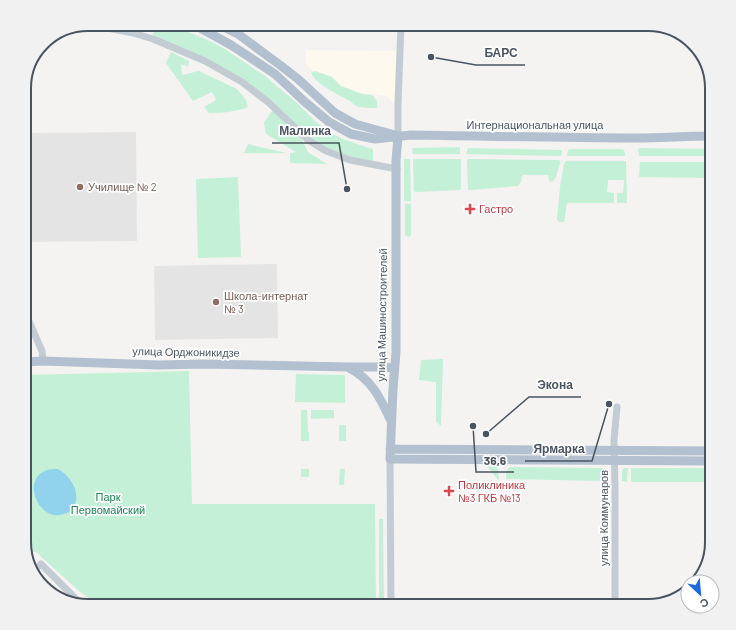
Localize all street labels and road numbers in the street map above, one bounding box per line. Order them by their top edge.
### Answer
street label: Интернациональная улица [467,118,604,131]
street label: улица Машиностроителей [374,248,389,382]
street label: улица Орджоникидзе [132,344,240,359]
street label: улица Коммунаров [597,470,610,566]

